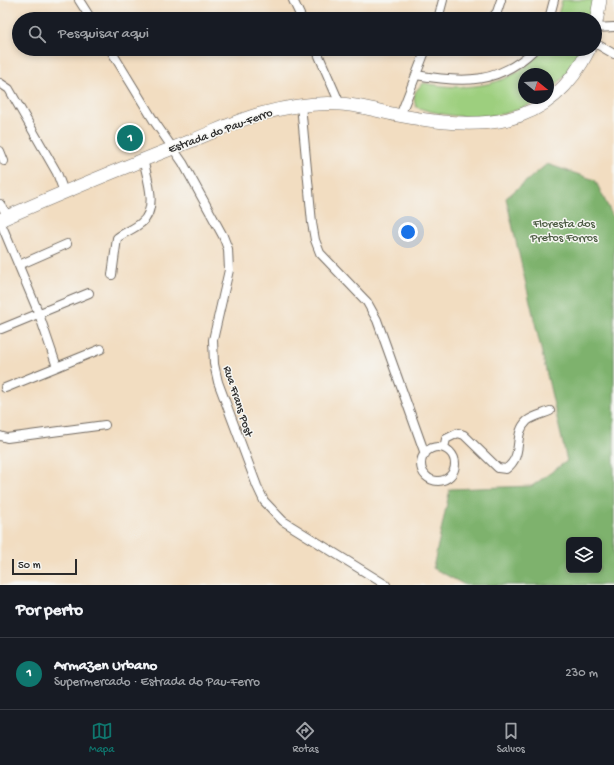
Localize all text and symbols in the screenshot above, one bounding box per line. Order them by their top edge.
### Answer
search box [12,12,602,56]
icon: search [26,23,48,45]
text: Pesquisar aqui [58,25,149,43]
north arrow [518,68,554,104]
street label: Estrada do Pau-Ferro [167,106,275,157]
pin: 1 [117,123,143,153]
park label: Floresta dos Pretos Forros [530,218,598,246]
your location [398,222,418,242]
street label: Rua Frans Post [219,364,255,440]
map controls [566,537,602,573]
button: layers [566,537,602,573]
scale bar [12,557,77,576]
text: 50 m [18,560,40,572]
text: Por perto [16,601,83,621]
text: Armazen Urbano [54,657,157,675]
text: 1 [26,666,32,681]
text: 230 m [565,666,598,681]
text: Supermercado · Estrada do Pau-Ferro [54,675,260,690]
tab: Mapa [89,720,114,756]
tab: Rotas [292,720,319,756]
tab: Salvos [497,720,525,756]

